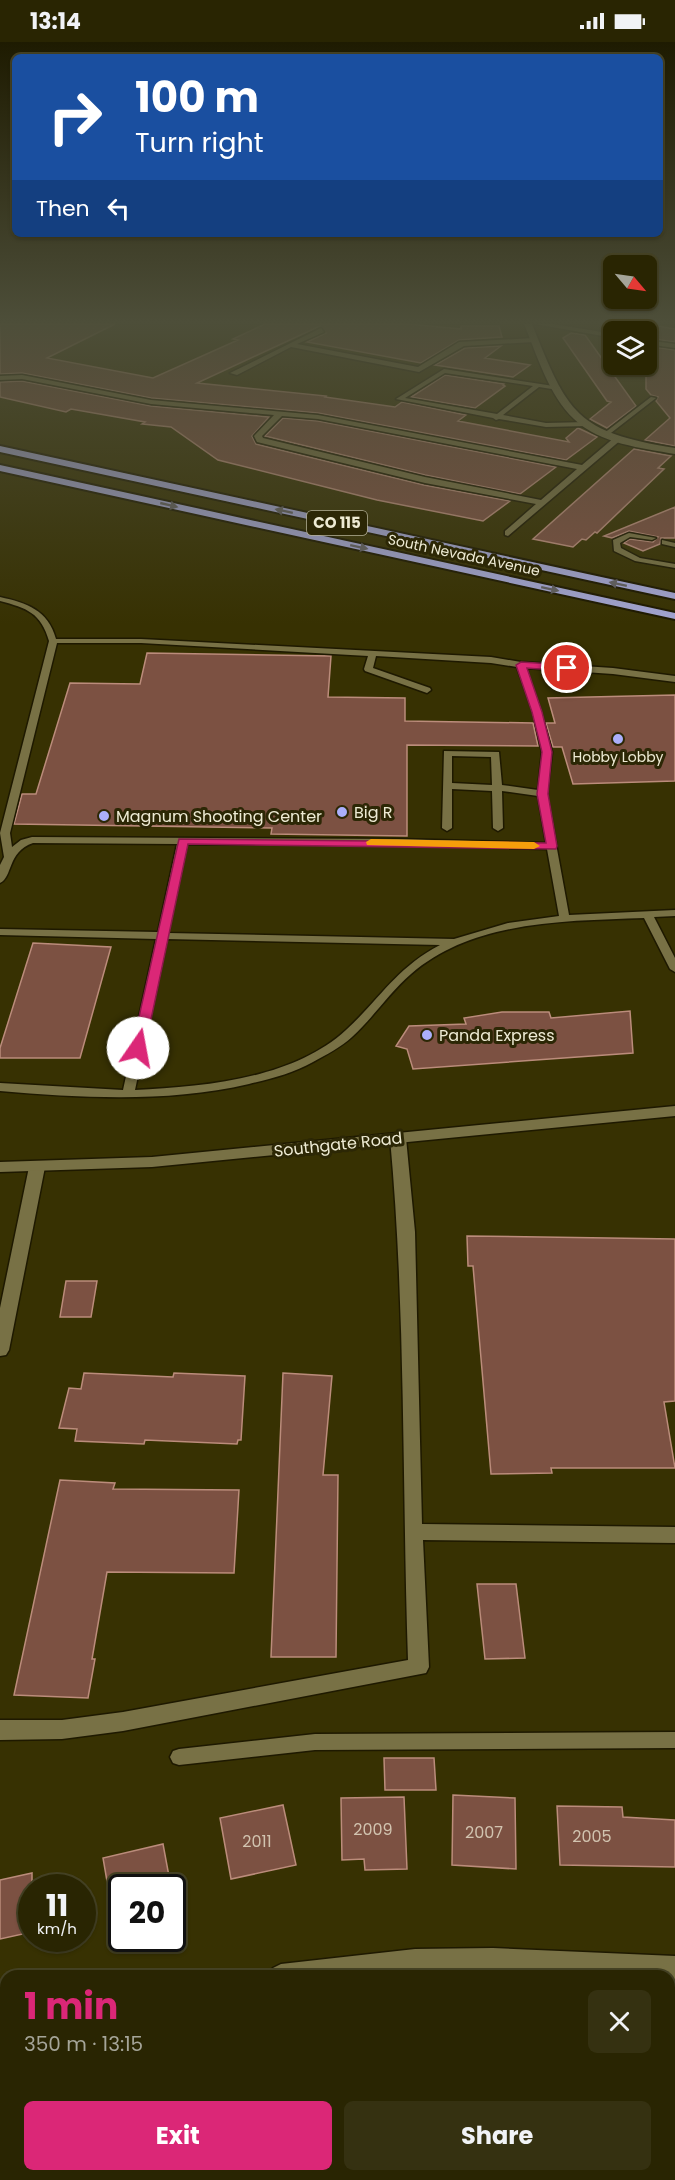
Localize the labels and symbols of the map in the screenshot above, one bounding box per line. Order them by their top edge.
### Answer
north arrow [603,255,657,309]
one-way arrow [160,501,179,510]
one-way arrow [274,506,293,516]
road number: CO 115 [307,511,367,535]
street label: South Nevada Avenue [386,529,542,581]
one-way arrow [350,543,369,553]
one-way arrow [608,579,627,588]
one-way arrow [541,585,560,594]
pin [541,642,592,693]
marker: Hobby Lobby [611,732,625,746]
place label: Hobby Lobby [572,747,664,767]
place label: Big R [354,801,393,824]
place label: Magnum Shooting Center [116,805,322,828]
marker: Big R [335,805,349,819]
marker: Magnum Shooting Center [97,809,111,823]
position arrow [106,1016,170,1080]
place label: Panda Express [439,1024,555,1047]
marker: Panda Express [420,1028,434,1042]
street label: Southgate Road [273,1126,403,1163]
house number: 2009 [353,1818,393,1841]
house number: 2007 [465,1821,503,1844]
house number: 2005 [572,1825,612,1848]
house number: 2011 [242,1830,272,1853]
speed limit sign: 20 [108,1874,186,1952]

